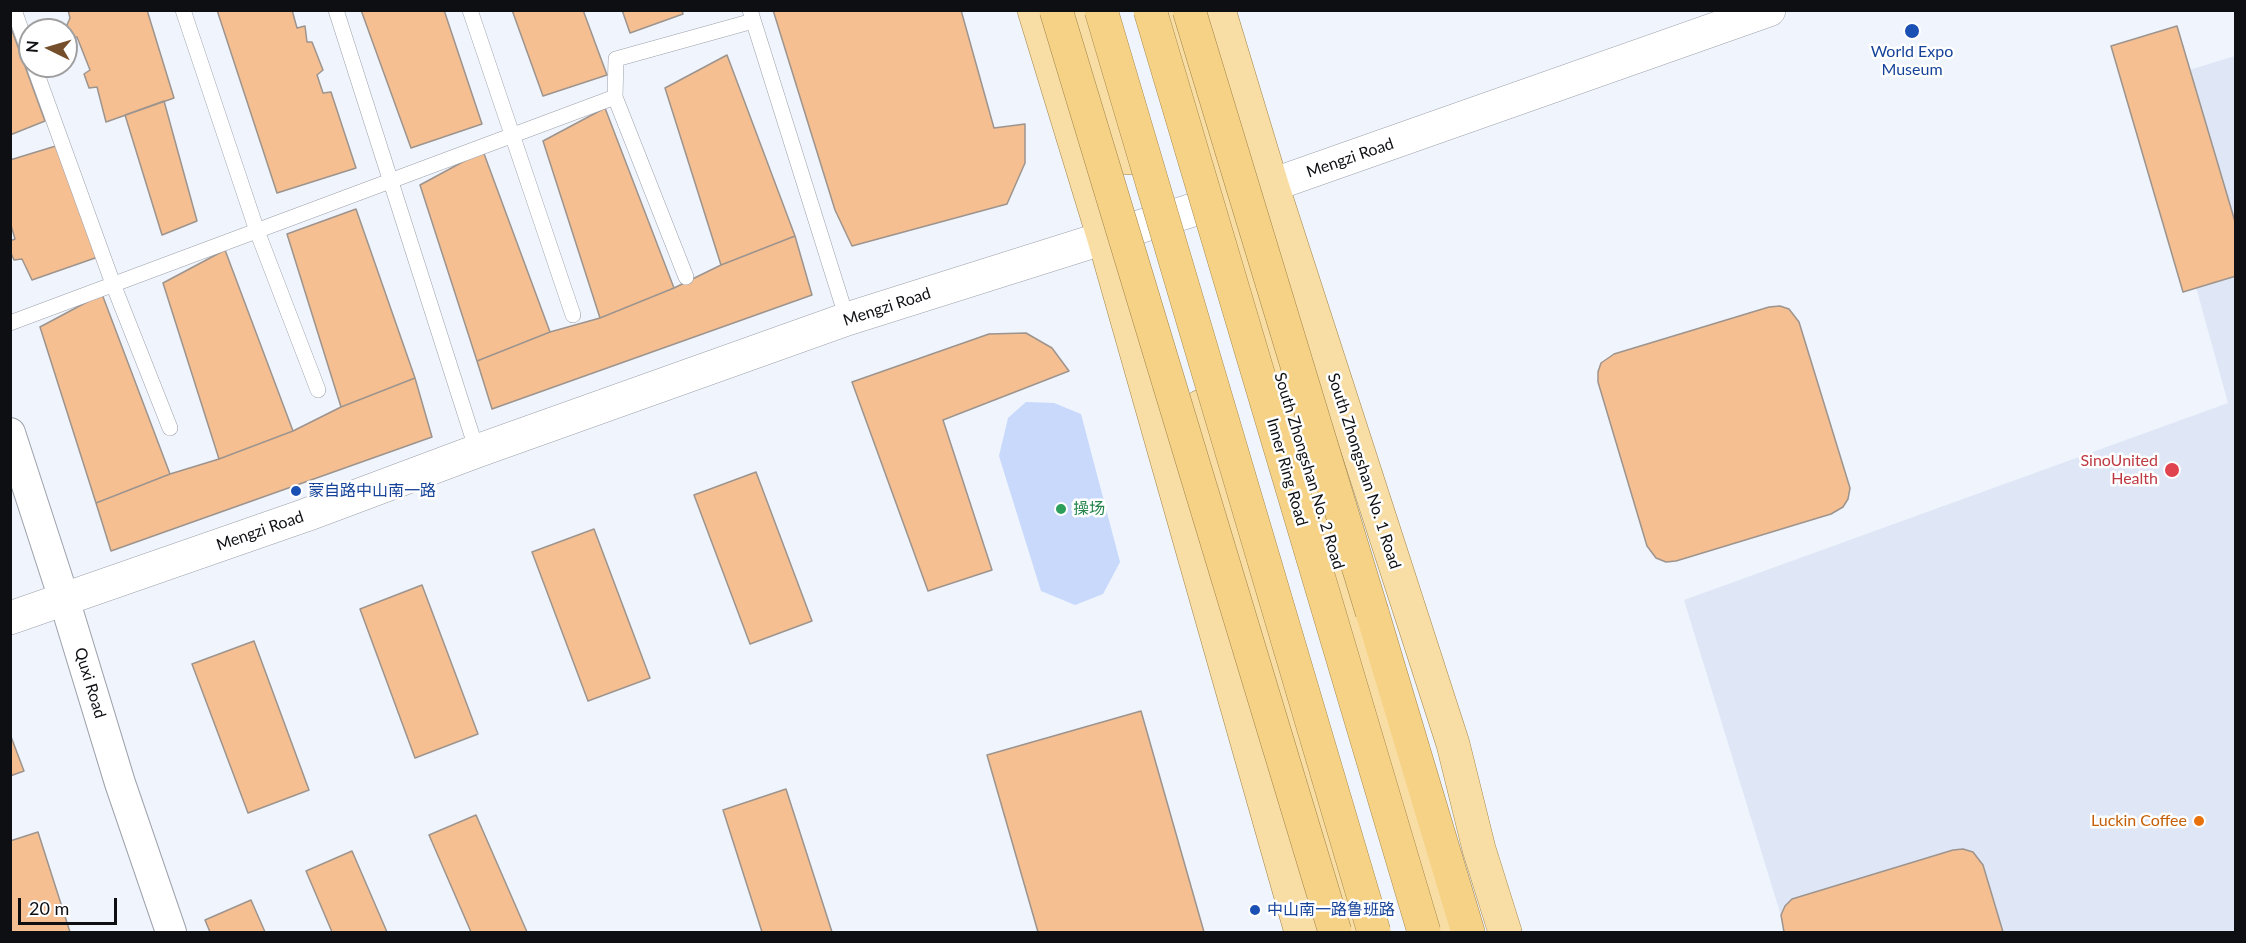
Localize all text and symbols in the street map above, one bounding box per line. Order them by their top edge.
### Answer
north arrow [18,18,78,78]
marker: World Expo Museum [1903,22,1921,40]
text: N [22,40,42,54]
place label: World Expo Museum [1871,42,1953,80]
street label: Mengzi Road [1304,134,1396,182]
street label: Mengzi Road [841,284,933,330]
street label: South Zhongshan No. 2 Road [1270,370,1348,572]
street label: South Zhongshan No. 1 Road [1323,371,1405,571]
street label: Inner Ring Road [1262,416,1312,528]
place label: SinoUnited Health [2080,451,2158,489]
marker: SinoUnited Health [2163,461,2181,479]
place label: 蒙自路中山南一路 [308,481,436,501]
marker: 蒙自路中山南一路 [289,484,303,498]
place label: 操场 [1073,499,1105,519]
marker: 操场 [1054,502,1068,516]
street label: Mengzi Road [214,507,306,555]
street label: Quxi Road [70,645,110,721]
place label: Luckin Coffee [2091,811,2187,831]
marker: Luckin Coffee [2192,814,2206,828]
scale bar [21,886,120,924]
text: 20 m [29,897,69,919]
place label: 中山南一路鲁班路 [1267,900,1395,920]
marker: 中山南一路鲁班路 [1248,903,1262,917]

